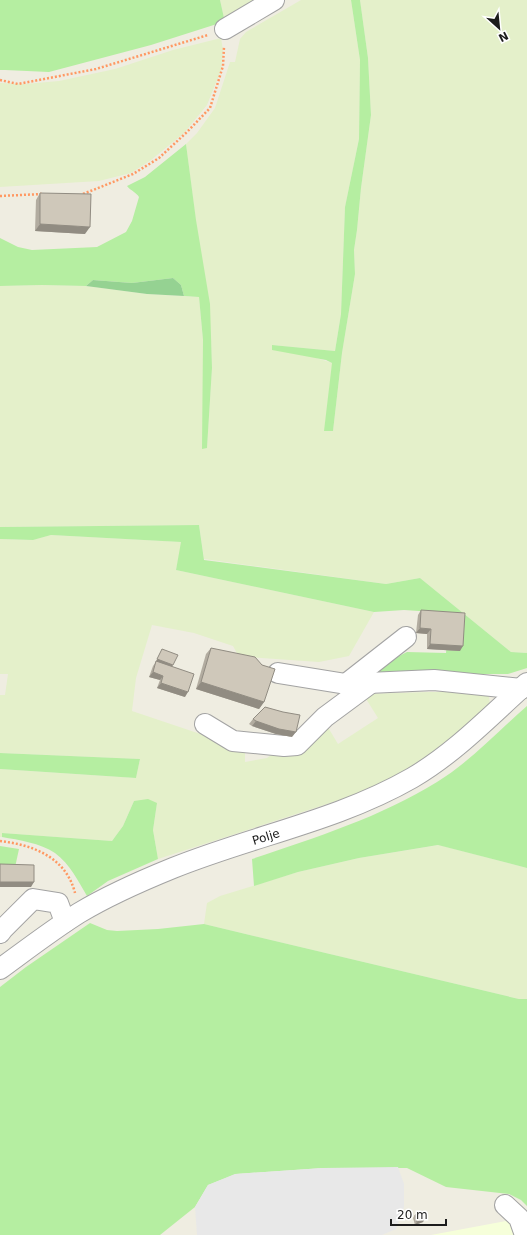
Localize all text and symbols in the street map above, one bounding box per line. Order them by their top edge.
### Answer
north arrow [479,8,519,48]
text: N [496,29,510,44]
street label: Polje [250,826,282,848]
scale bar [391,1201,446,1227]
text: 20 m [397,1208,428,1222]

